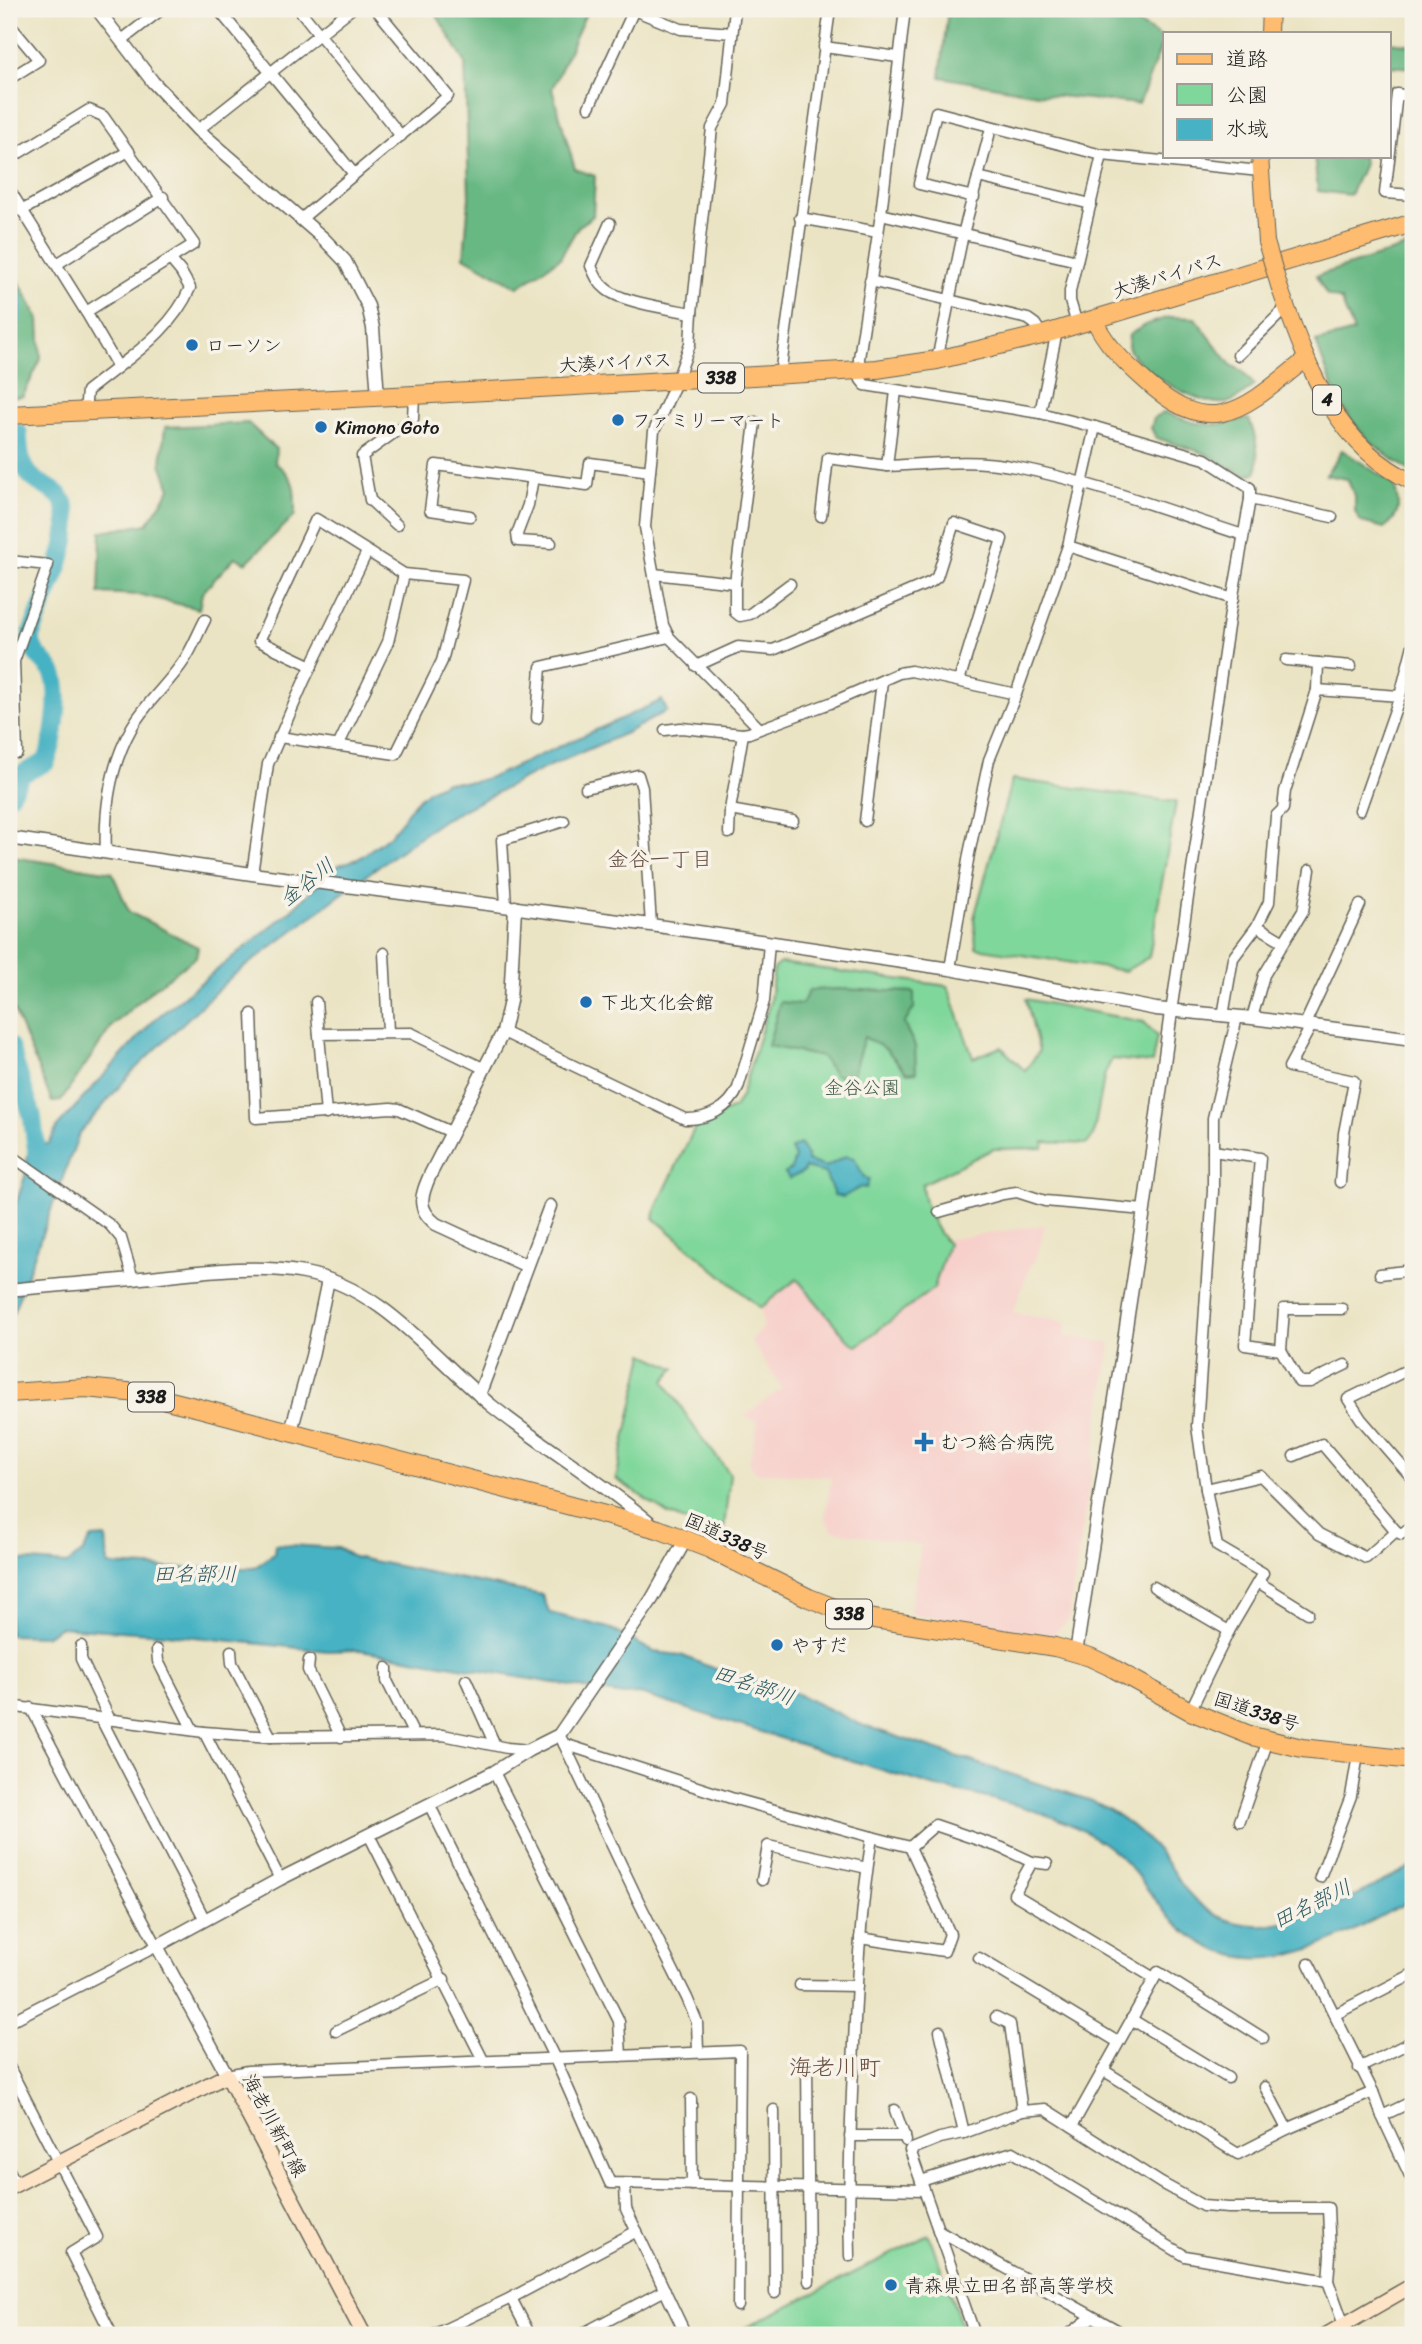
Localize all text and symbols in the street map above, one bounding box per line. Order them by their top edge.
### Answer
legend [1163,32,1390,158]
text: 道路 [1226,40,1268,78]
text: 公園 [1226,76,1268,114]
text: 水域 [1226,110,1268,148]
street label: 大湊バイパス [1108,243,1226,308]
place label: ローソン [206,329,282,362]
marker: ローソン [184,337,200,353]
street label: 大湊バイパス [557,343,673,382]
road number: 338 [698,364,744,392]
road number: 4 [1313,386,1341,414]
place label: ファミリーマート [632,404,784,437]
place label: Kimono Goto [335,411,440,444]
marker: ファミリーマート [610,412,626,428]
marker: Kimono Goto [313,419,329,435]
district label: 金谷一丁目 [608,840,713,878]
water label: 金谷川 [270,848,344,916]
place label: 下北文化会館 [600,986,714,1019]
marker: 下北文化会館 [578,994,594,1010]
park label: 金谷公園 [824,1071,900,1104]
road number: 338 [128,1382,174,1412]
place label: むつ総合病院 [940,1426,1054,1459]
marker: むつ総合病院 [914,1432,934,1452]
street label: 国道338号 [679,1503,774,1570]
water label: 田名部川 [153,1555,237,1593]
road number: 338 [826,1600,872,1629]
place label: やすだ [791,1629,848,1662]
marker: やすだ [769,1637,785,1653]
water label: 田名部川 [708,1653,800,1717]
street label: 国道338号 [1209,1682,1304,1741]
water label: 田名部川 [1266,1869,1358,1939]
district label: 海老川町 [789,2047,881,2088]
street label: 海老川新町線 [233,2067,316,2183]
place label: 青森県立田名部高等学校 [905,2269,1114,2302]
marker: 青森県立田名部高等学校 [883,2277,899,2293]

